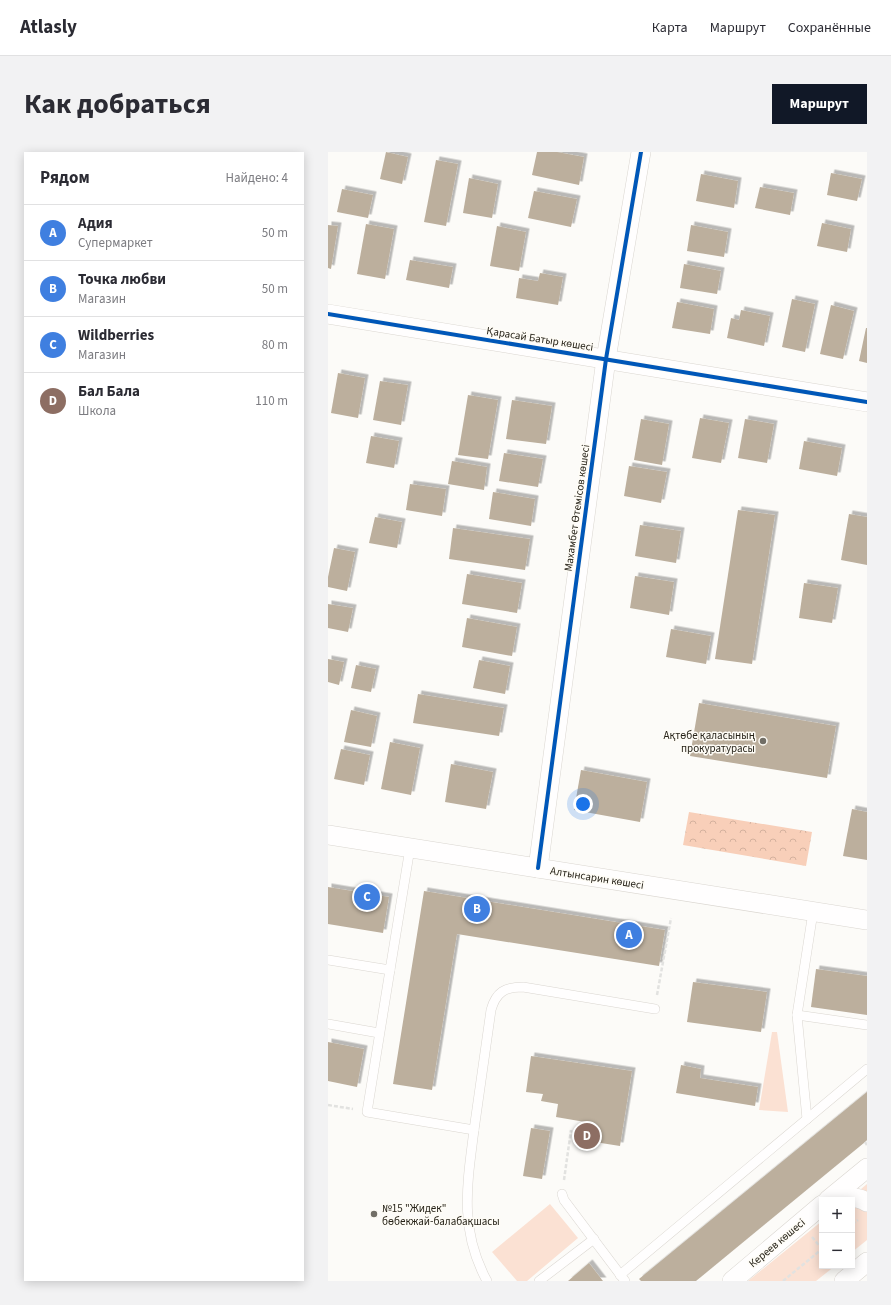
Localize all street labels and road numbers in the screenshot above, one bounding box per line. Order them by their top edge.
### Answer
street label: Қарасай Батыр көшесі [485,323,595,355]
street label: Махамбет Өтемісов көшесі [561,444,593,572]
street label: Алтынсарин көшесі [549,863,645,893]
street label: Кереев көшесі [746,1215,808,1271]

